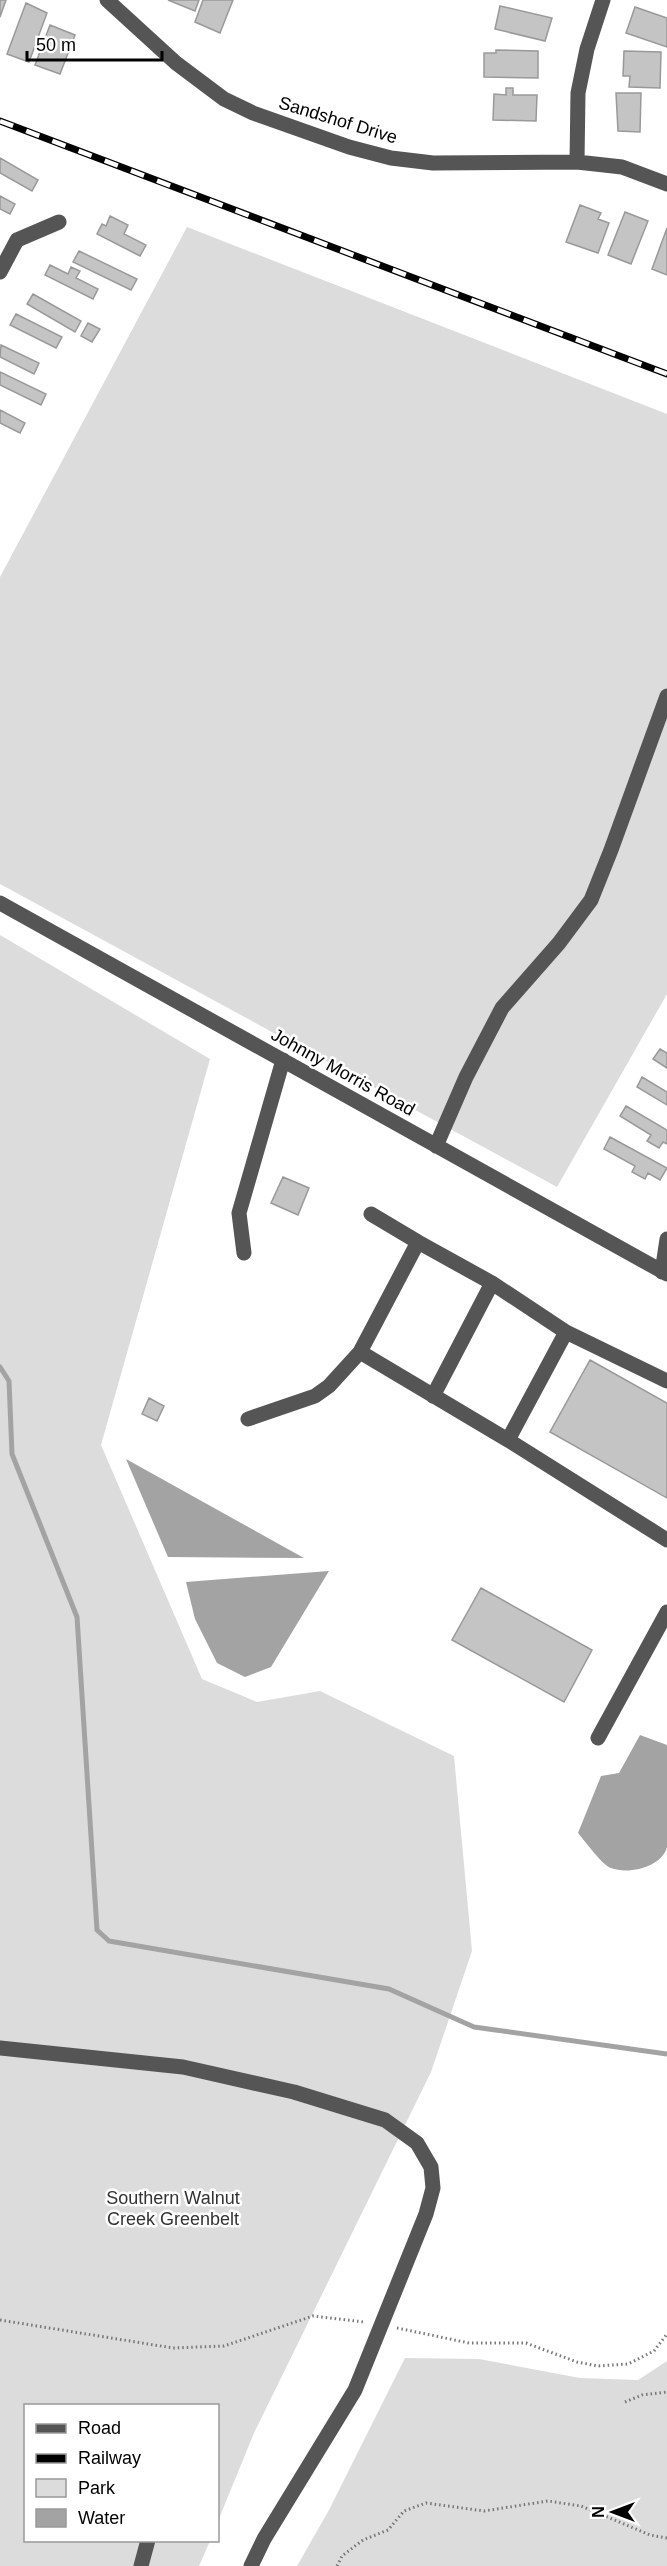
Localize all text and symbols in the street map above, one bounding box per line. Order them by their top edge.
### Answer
scale bar [27,24,162,62]
text: 50 m [36,35,76,55]
street label: Sandshof Drive [276,92,400,148]
street label: Johnny Morris Road [268,1024,418,1120]
park label: Southern Walnut Creek Greenbelt [106,2188,240,2229]
legend [24,2404,219,2542]
text: Road [78,2418,121,2438]
text: Railway [78,2448,141,2468]
text: Park [78,2478,116,2498]
north arrow [583,2482,643,2542]
text: N [590,2506,607,2518]
text: Water [78,2508,125,2528]

